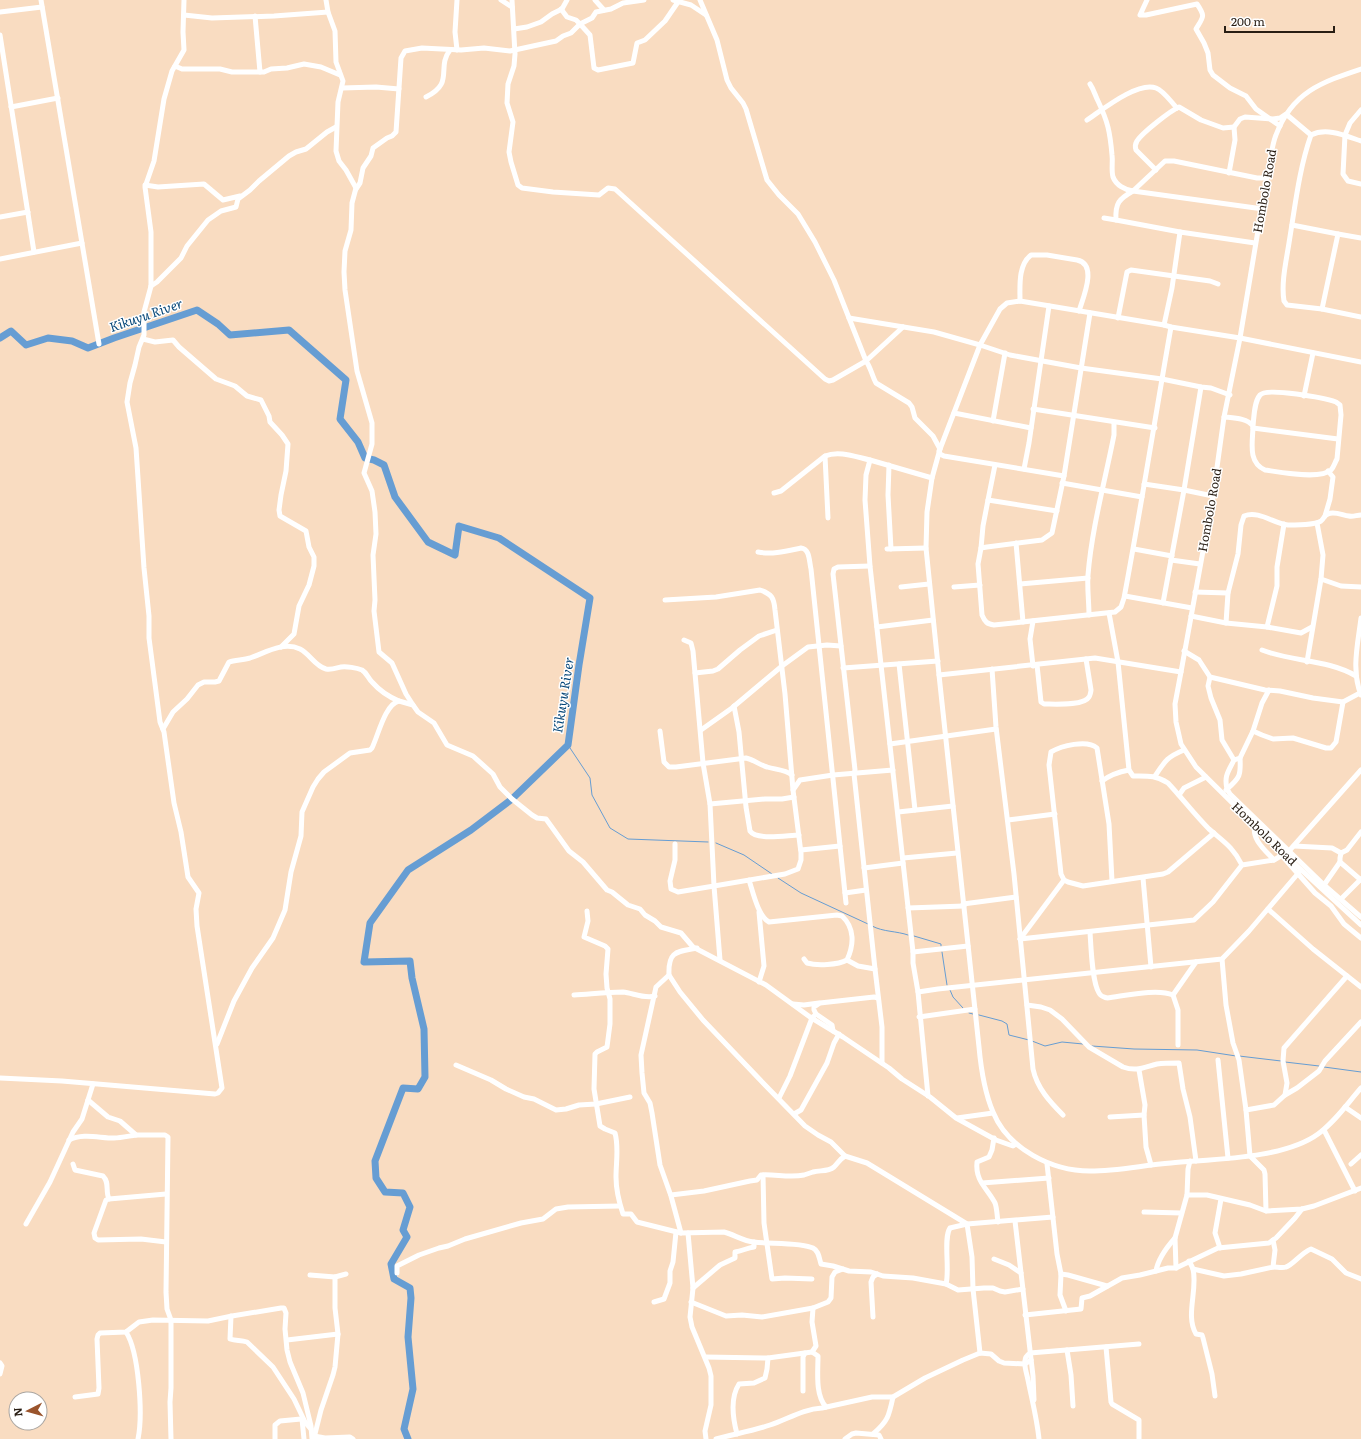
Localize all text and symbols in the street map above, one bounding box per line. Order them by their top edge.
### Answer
scale bar [1225,8,1334,34]
text: 200 m [1231,12,1265,30]
street label: Hombolo Road [1248,147,1280,234]
water label: Kikuyu River [107,293,185,336]
street label: Hombolo Road [1193,466,1225,553]
water label: Kikuyu River [547,656,578,734]
street label: Hombolo Road [1228,797,1302,870]
north arrow [8,1391,48,1431]
text: N [9,1407,25,1418]

